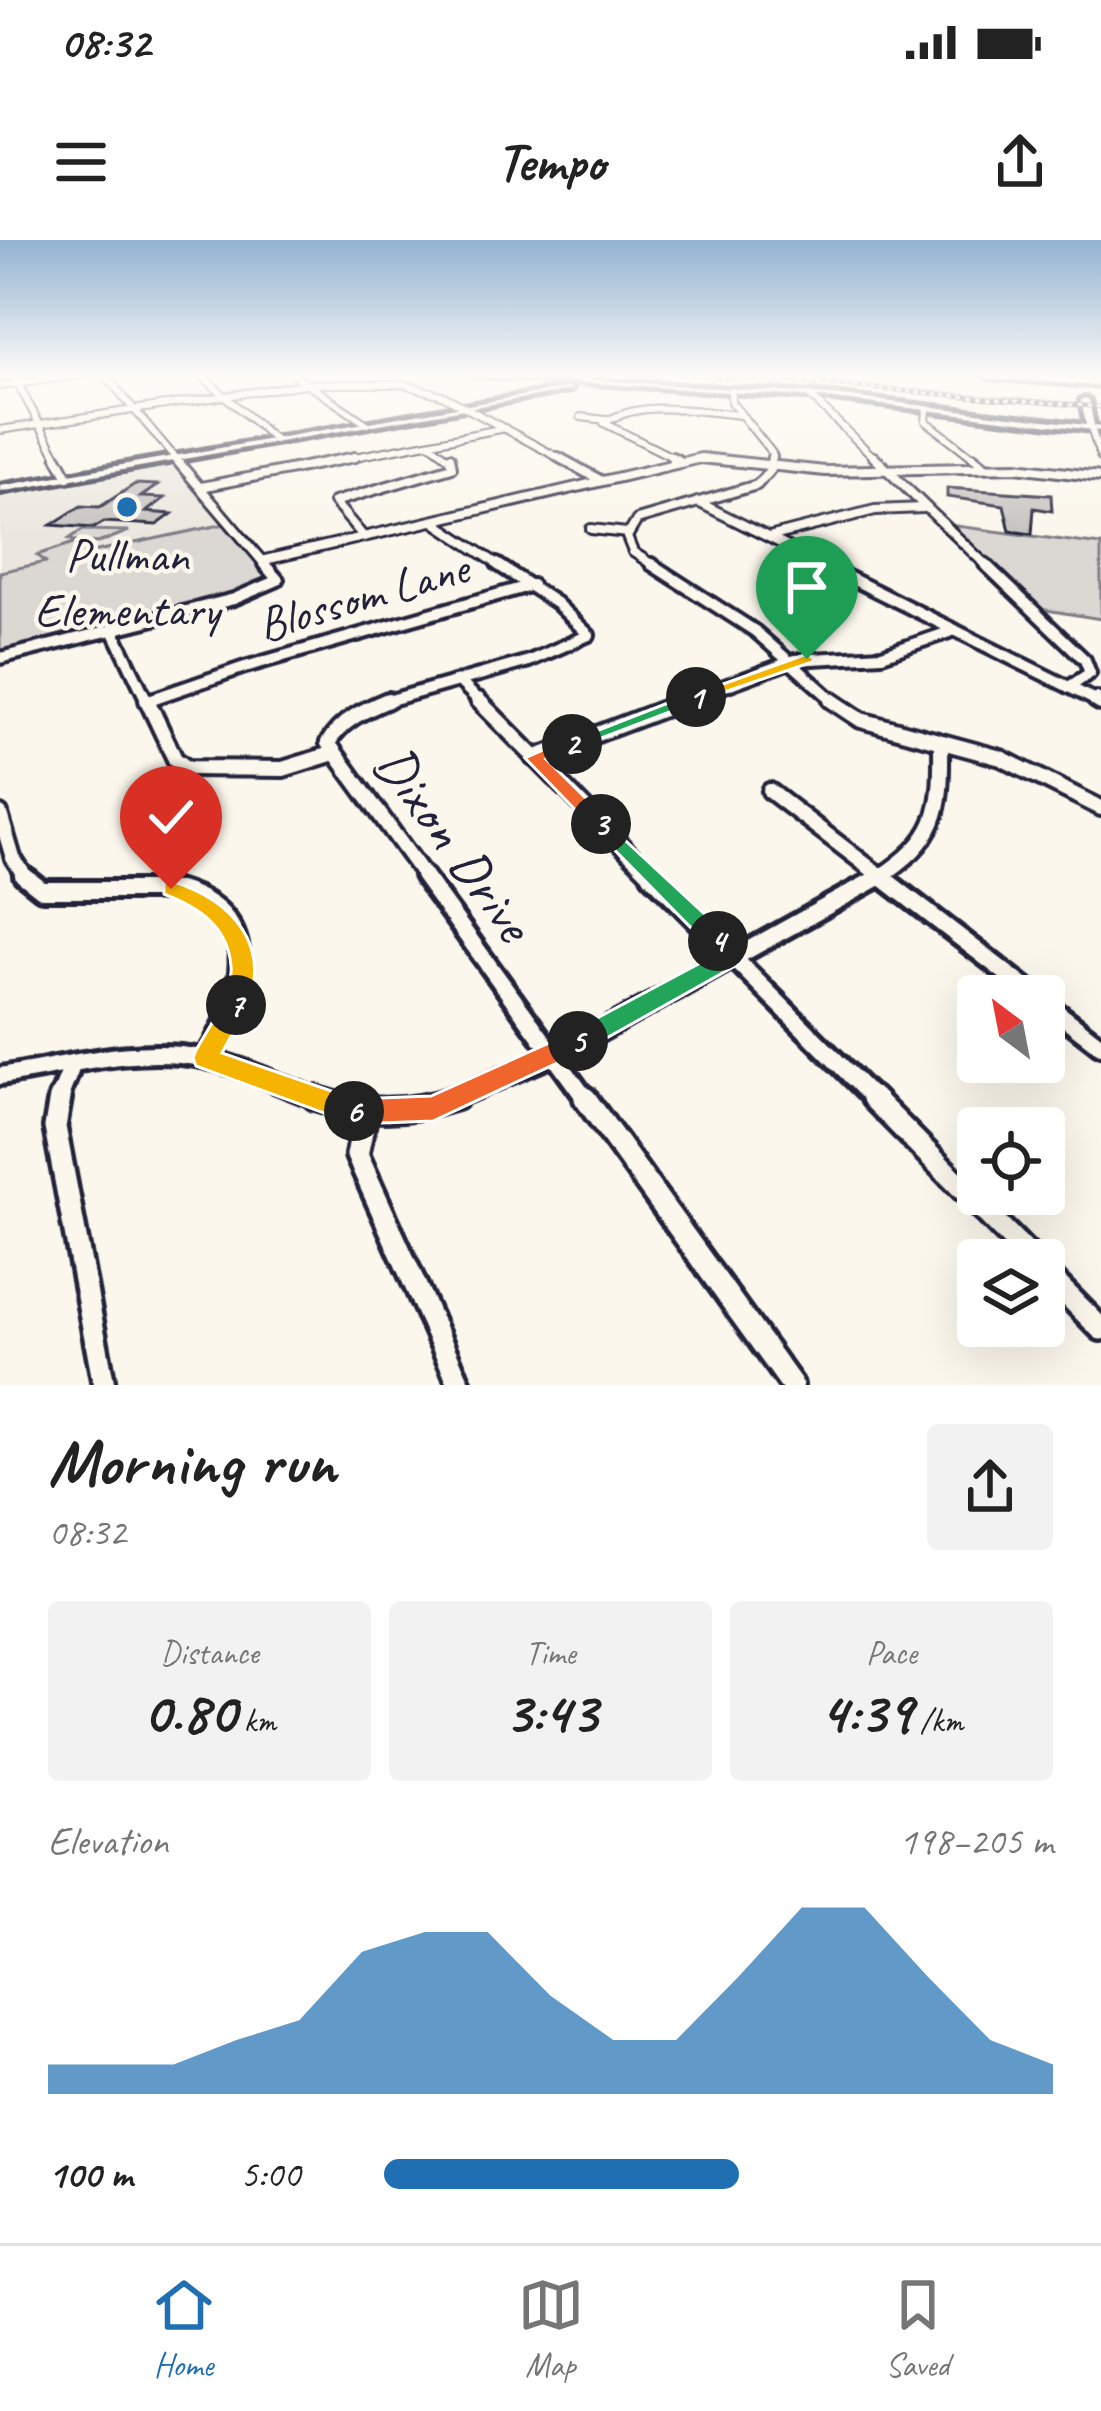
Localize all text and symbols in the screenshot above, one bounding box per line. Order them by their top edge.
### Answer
text: 08:32 [60,14,150,71]
text: Tempo [496,128,605,196]
icon: menu [48,129,114,195]
icon: share [987,129,1053,195]
marker: Pullman Elementary [114,494,140,520]
place label: Pullman Elementary [35,525,223,640]
street label: Blossom Lane [251,536,478,655]
pin [756,536,858,659]
icon: arrive [774,554,840,620]
pin: 1 [666,667,726,727]
text: 1 [689,676,703,718]
pin: 2 [542,714,602,774]
text: 2 [565,723,579,765]
street label: Dixon Drive [359,731,551,958]
pin [120,766,222,889]
icon: check [138,784,204,850]
pin: 3 [571,794,631,854]
text: 3 [594,803,608,845]
pin: 4 [688,911,748,971]
text: 4 [711,920,725,962]
pin: 7 [206,975,266,1035]
north arrow [957,975,1065,1083]
map controls [957,975,1065,1347]
text: 7 [229,984,243,1026]
pin: 5 [548,1011,608,1071]
text: 5 [571,1020,585,1062]
pin: 6 [324,1081,384,1141]
text: 6 [346,1090,362,1132]
button: locate [957,1107,1065,1215]
button: layers [957,1239,1065,1347]
text: Morning run [48,1421,336,1504]
button: share [927,1424,1053,1550]
text: 08:32 [48,1508,126,1557]
text: Distance [160,1632,259,1674]
text: Time [525,1632,576,1674]
text: Pace [866,1632,917,1674]
text: 0.80 [143,1674,236,1750]
text: 3:43 [504,1674,597,1750]
text: 4:39 [820,1674,912,1750]
text: km [236,1700,276,1742]
text: /km [912,1700,963,1742]
text: Elevation [48,1817,168,1866]
text: 198–205 m [899,1817,1053,1866]
text: 100 m [48,2150,132,2199]
text: 5:00 [240,2150,300,2199]
tab: Home [151,2272,217,2386]
tab: Map [518,2272,584,2386]
tab: Saved [885,2272,951,2386]

